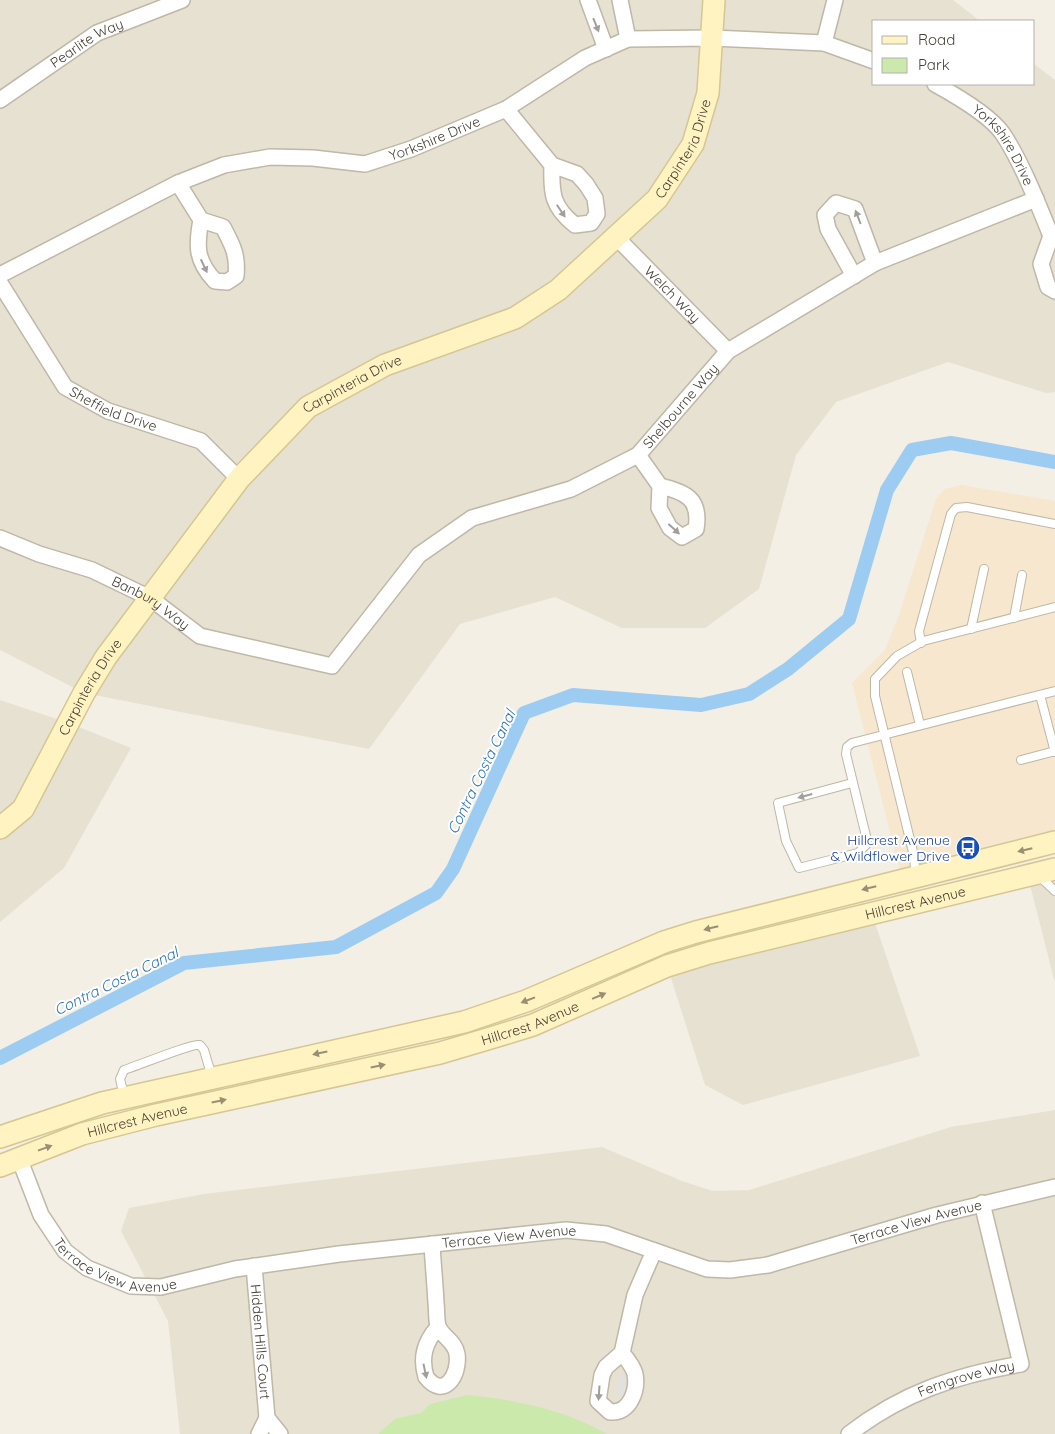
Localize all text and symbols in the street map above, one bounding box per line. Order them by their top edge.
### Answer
street label: Pearlite Way [46,15,126,72]
one-way arrow [592,18,600,33]
legend [872,20,1035,85]
text: Road [918,30,955,49]
text: Park [918,55,950,74]
street label: Carpinteria Drive [651,97,715,202]
street label: Yorkshire Drive [969,100,1038,188]
street label: Yorkshire Drive [387,112,483,165]
one-way arrow [557,204,566,218]
one-way arrow [854,210,861,225]
one-way arrow [200,259,209,274]
street label: Welch Way [640,262,704,327]
street label: Carpinteria Drive [298,351,404,417]
street label: Shelbourne Way [639,360,722,452]
street label: Sheffield Drive [66,382,159,435]
one-way arrow [667,524,680,535]
street label: Banbury Way [109,572,193,634]
street label: Carpinteria Drive [54,635,126,739]
water label: Contra Costa Canal [443,705,520,837]
one-way arrow [798,792,813,800]
place label: Hillcrest Avenue & Wildflower Drive [831,831,950,865]
bus stop icon: Hillcrest Avenue & Wildflower Drive [955,835,981,861]
one-way arrow [1018,846,1033,854]
street label: Hillcrest Avenue [863,882,968,924]
one-way arrow [862,884,877,892]
one-way arrow [704,924,719,932]
water label: Contra Costa Canal [51,942,183,1019]
one-way arrow [592,992,606,1000]
one-way arrow [520,996,535,1004]
street label: Hillcrest Avenue [479,997,582,1049]
one-way arrow [312,1049,328,1057]
one-way arrow [370,1062,386,1070]
one-way arrow [212,1097,227,1105]
street label: Hillcrest Avenue [85,1099,189,1141]
one-way arrow [38,1144,53,1151]
street label: Terrace View Avenue [849,1196,984,1249]
street label: Terrace View Avenue [441,1221,577,1252]
street label: Terrace View Avenue [50,1234,179,1296]
street label: Hidden Hills Court [247,1283,274,1400]
street label: Ferngrove Way [915,1356,1016,1401]
one-way arrow [421,1363,429,1378]
one-way arrow [595,1386,603,1402]

